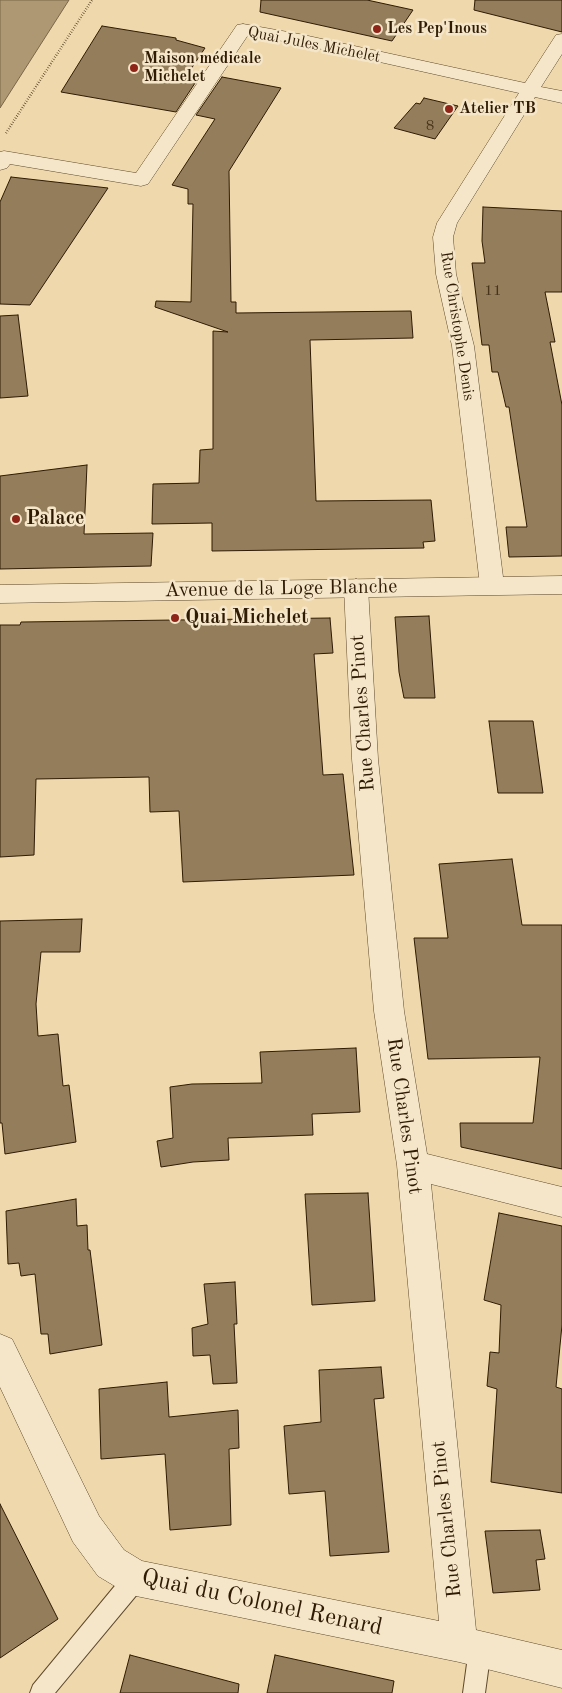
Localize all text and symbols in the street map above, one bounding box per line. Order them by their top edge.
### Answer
place label: Les Pep'Inous [387,19,487,39]
street label: Quai Jules Michelet [246,23,382,67]
marker: Les Pep'Inous [371,23,383,35]
place label: Maison médicale Michelet [144,49,261,87]
marker: Maison médicale Michelet [128,62,140,74]
place label: Atelier TB [459,99,536,119]
marker: Atelier TB [443,103,455,115]
house number: 8 [426,117,434,135]
street label: Rue Christophe Denis [436,250,478,402]
house number: 11 [484,282,502,300]
place label: Palace [26,507,84,531]
marker: Palace [10,513,22,525]
street label: Avenue de la Loge Blanche [164,575,398,603]
place label: Quai Michelet [185,606,309,630]
marker: Quai Michelet [169,612,181,624]
street label: Rue Charles Pinot [346,633,380,793]
street label: Rue Charles Pinot [381,1036,427,1196]
street label: Rue Charles Pinot [427,1439,467,1599]
street label: Quai du Colonel Renard [139,1563,385,1643]

